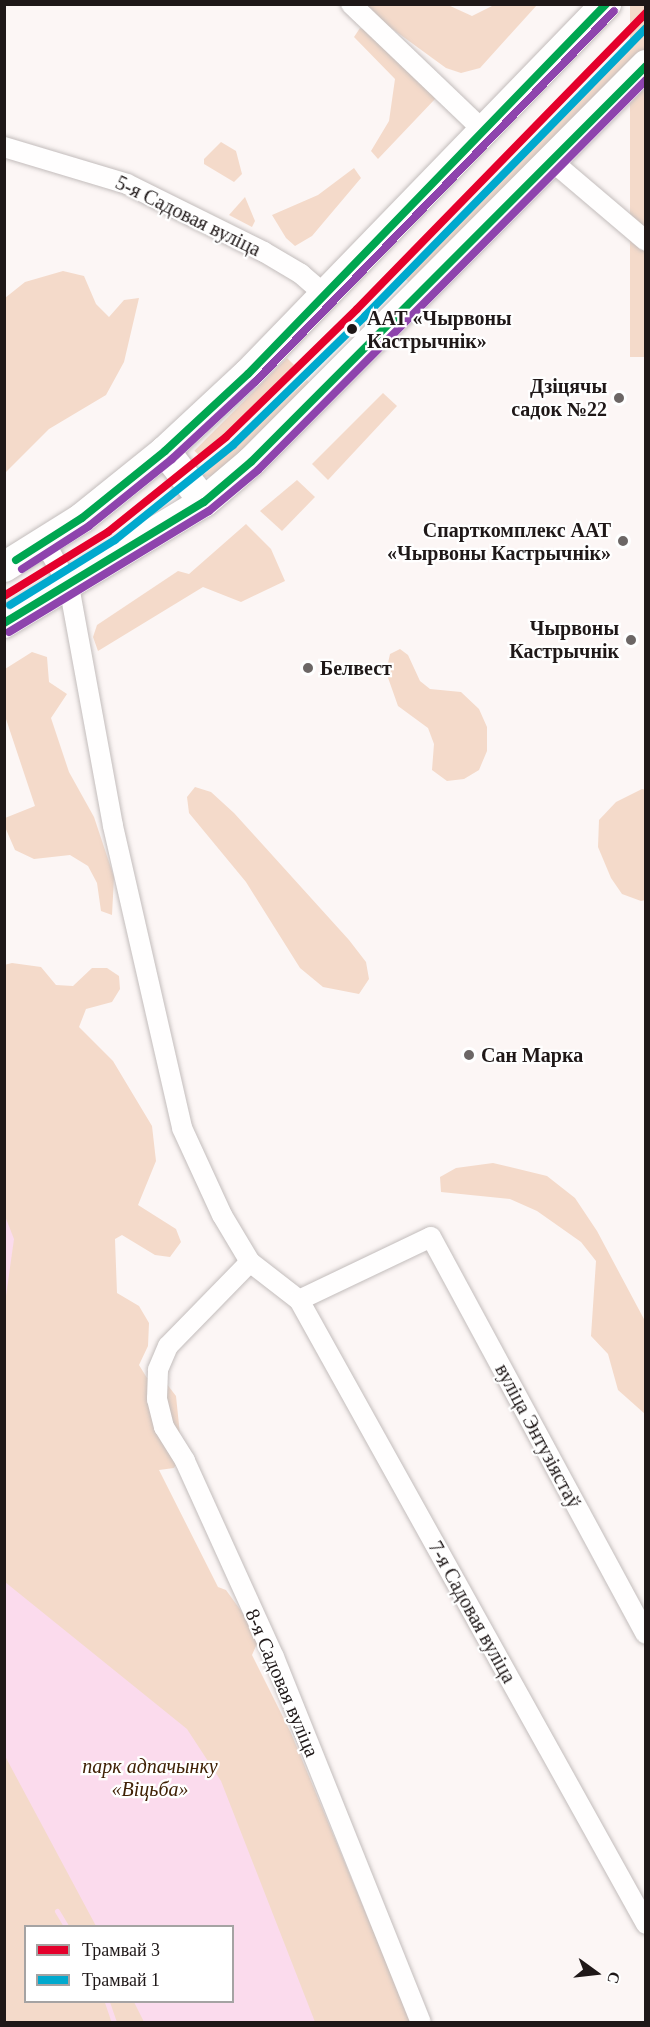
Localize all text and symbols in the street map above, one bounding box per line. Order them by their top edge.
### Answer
street label: 5-я Садовая вуліца [112,170,264,262]
place label: ААТ «Чырвоны Кастрычнік» [367,306,512,353]
marker: ААТ «Чырвоны Кастрычнік» [342,319,362,339]
place label: Дзіцячы садок №22 [511,374,607,421]
marker: Дзіцячы садок №22 [612,391,626,405]
place label: Спарткомплекс ААТ «Чырвоны Кастрычнік» [387,518,611,565]
marker: Спарткомплекс ААТ «Чырвоны Кастрычнік» [616,534,630,548]
place label: Чырвоны Кастрычнік [509,616,619,663]
marker: Чырвоны Кастрычнік [624,633,638,647]
place label: Белвест [320,656,392,680]
marker: Белвест [301,661,315,675]
place label: Сан Марка [481,1043,583,1067]
marker: Сан Марка [462,1048,476,1062]
street label: вуліца Энтузіястаў [490,1360,586,1512]
street label: 7-я Садовая вуліца [423,1537,521,1687]
street label: 8-я Садовая вуліца [240,1605,324,1761]
park label: парк адпачынку «Віцьба» [82,1754,218,1801]
legend [24,1925,234,2003]
text: Трамвай 3 [82,1940,160,1960]
north arrow [566,1943,626,2003]
text: Трамвай 1 [82,1970,160,1990]
text: С [604,1970,624,1986]

